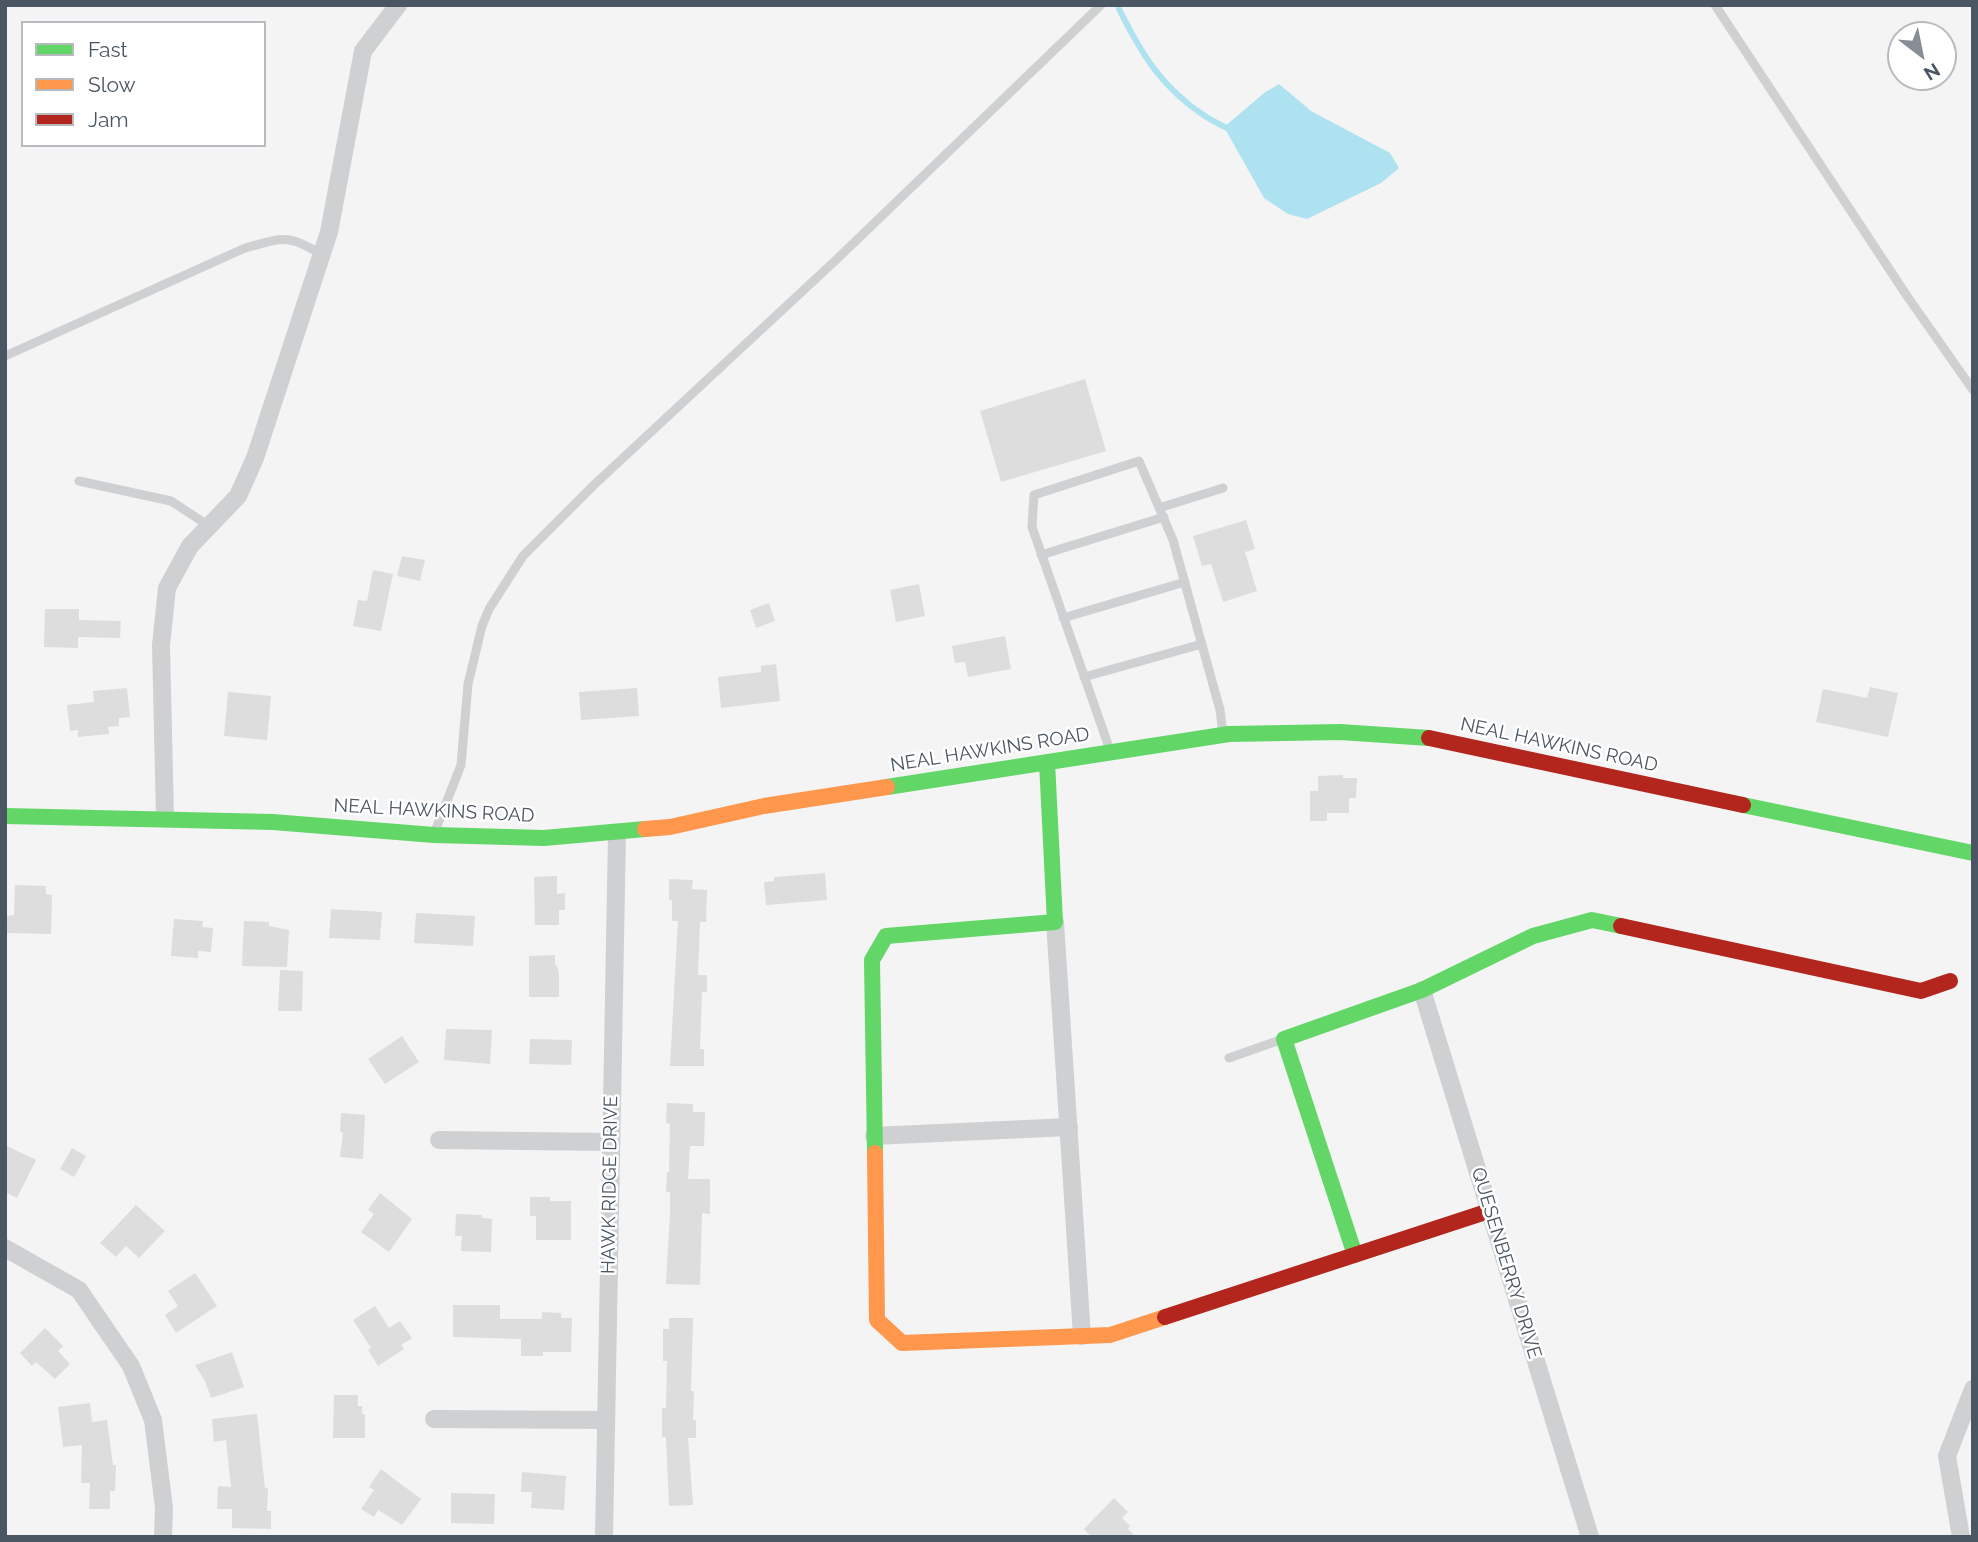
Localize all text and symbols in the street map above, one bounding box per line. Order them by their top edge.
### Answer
legend [21,21,266,147]
north arrow [1887,21,1957,91]
text: Fast [88,37,128,62]
text: N [1920,59,1944,85]
text: Slow [88,72,136,97]
text: Jam [88,107,129,132]
street label: NEAL HAWKINS ROAD [1458,713,1660,777]
street label: NEAL HAWKINS ROAD [889,723,1091,777]
street label: NEAL HAWKINS ROAD [333,794,535,828]
street label: HAWK RIDGE DRIVE [597,1096,623,1274]
street label: QUESENBERRY DRIVE [1466,1165,1546,1361]

